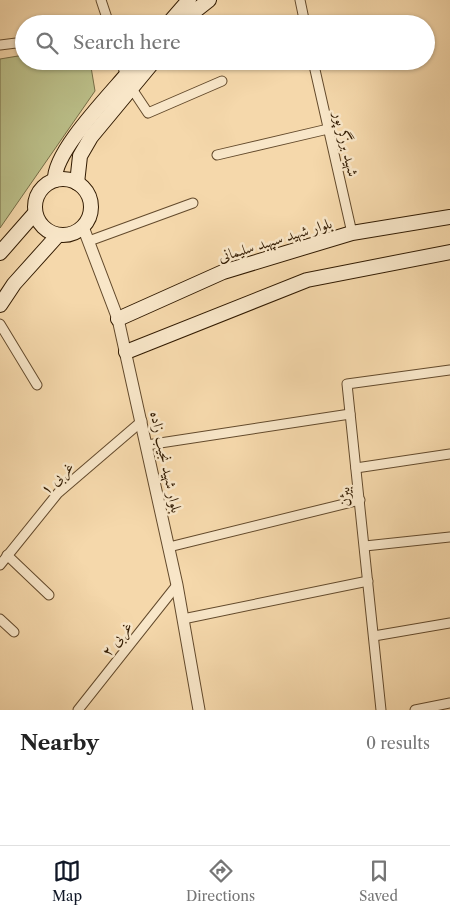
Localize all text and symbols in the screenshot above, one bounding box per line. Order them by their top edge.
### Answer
search box [15,15,435,70]
icon: search [33,29,61,57]
text: Search here [73,31,181,54]
street label: شهید برزگر پور [327,108,363,179]
street label: بلوار شهید سپهبد سلیمانی [216,213,335,267]
street label: بلوار شهید نجیب زاده [145,409,187,515]
street label: غربی ۱ [36,457,79,500]
street label: بیژن [334,486,355,508]
street label: غربی ۲ [97,617,138,661]
text: Nearby [20,730,99,755]
text: 0 results [366,733,430,753]
tab: Map [52,857,82,905]
tab: Directions [186,857,255,905]
tab: Saved [359,857,398,905]

